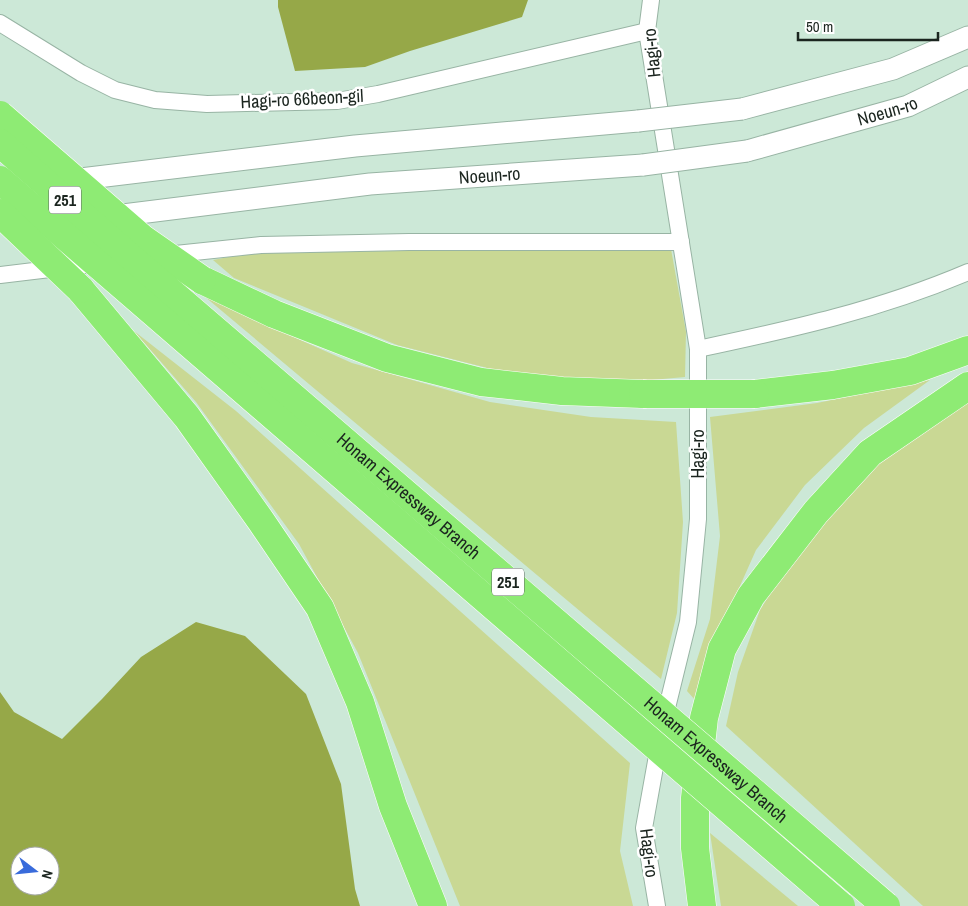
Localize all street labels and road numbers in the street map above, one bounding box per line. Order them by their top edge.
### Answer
street label: Hagi-ro [636,27,667,79]
street label: Hagi-ro 66beon-gil [240,83,364,114]
street label: Noeun-ro [854,90,922,132]
street label: Noeun-ro [458,161,521,190]
road number: 251 [49,186,81,214]
street label: Honam Expressway Branch [332,427,486,565]
street label: Hagi-ro [685,429,710,479]
road number: 251 [492,568,524,596]
street label: Honam Expressway Branch [639,691,793,828]
street label: Hagi-ro [634,827,665,879]

